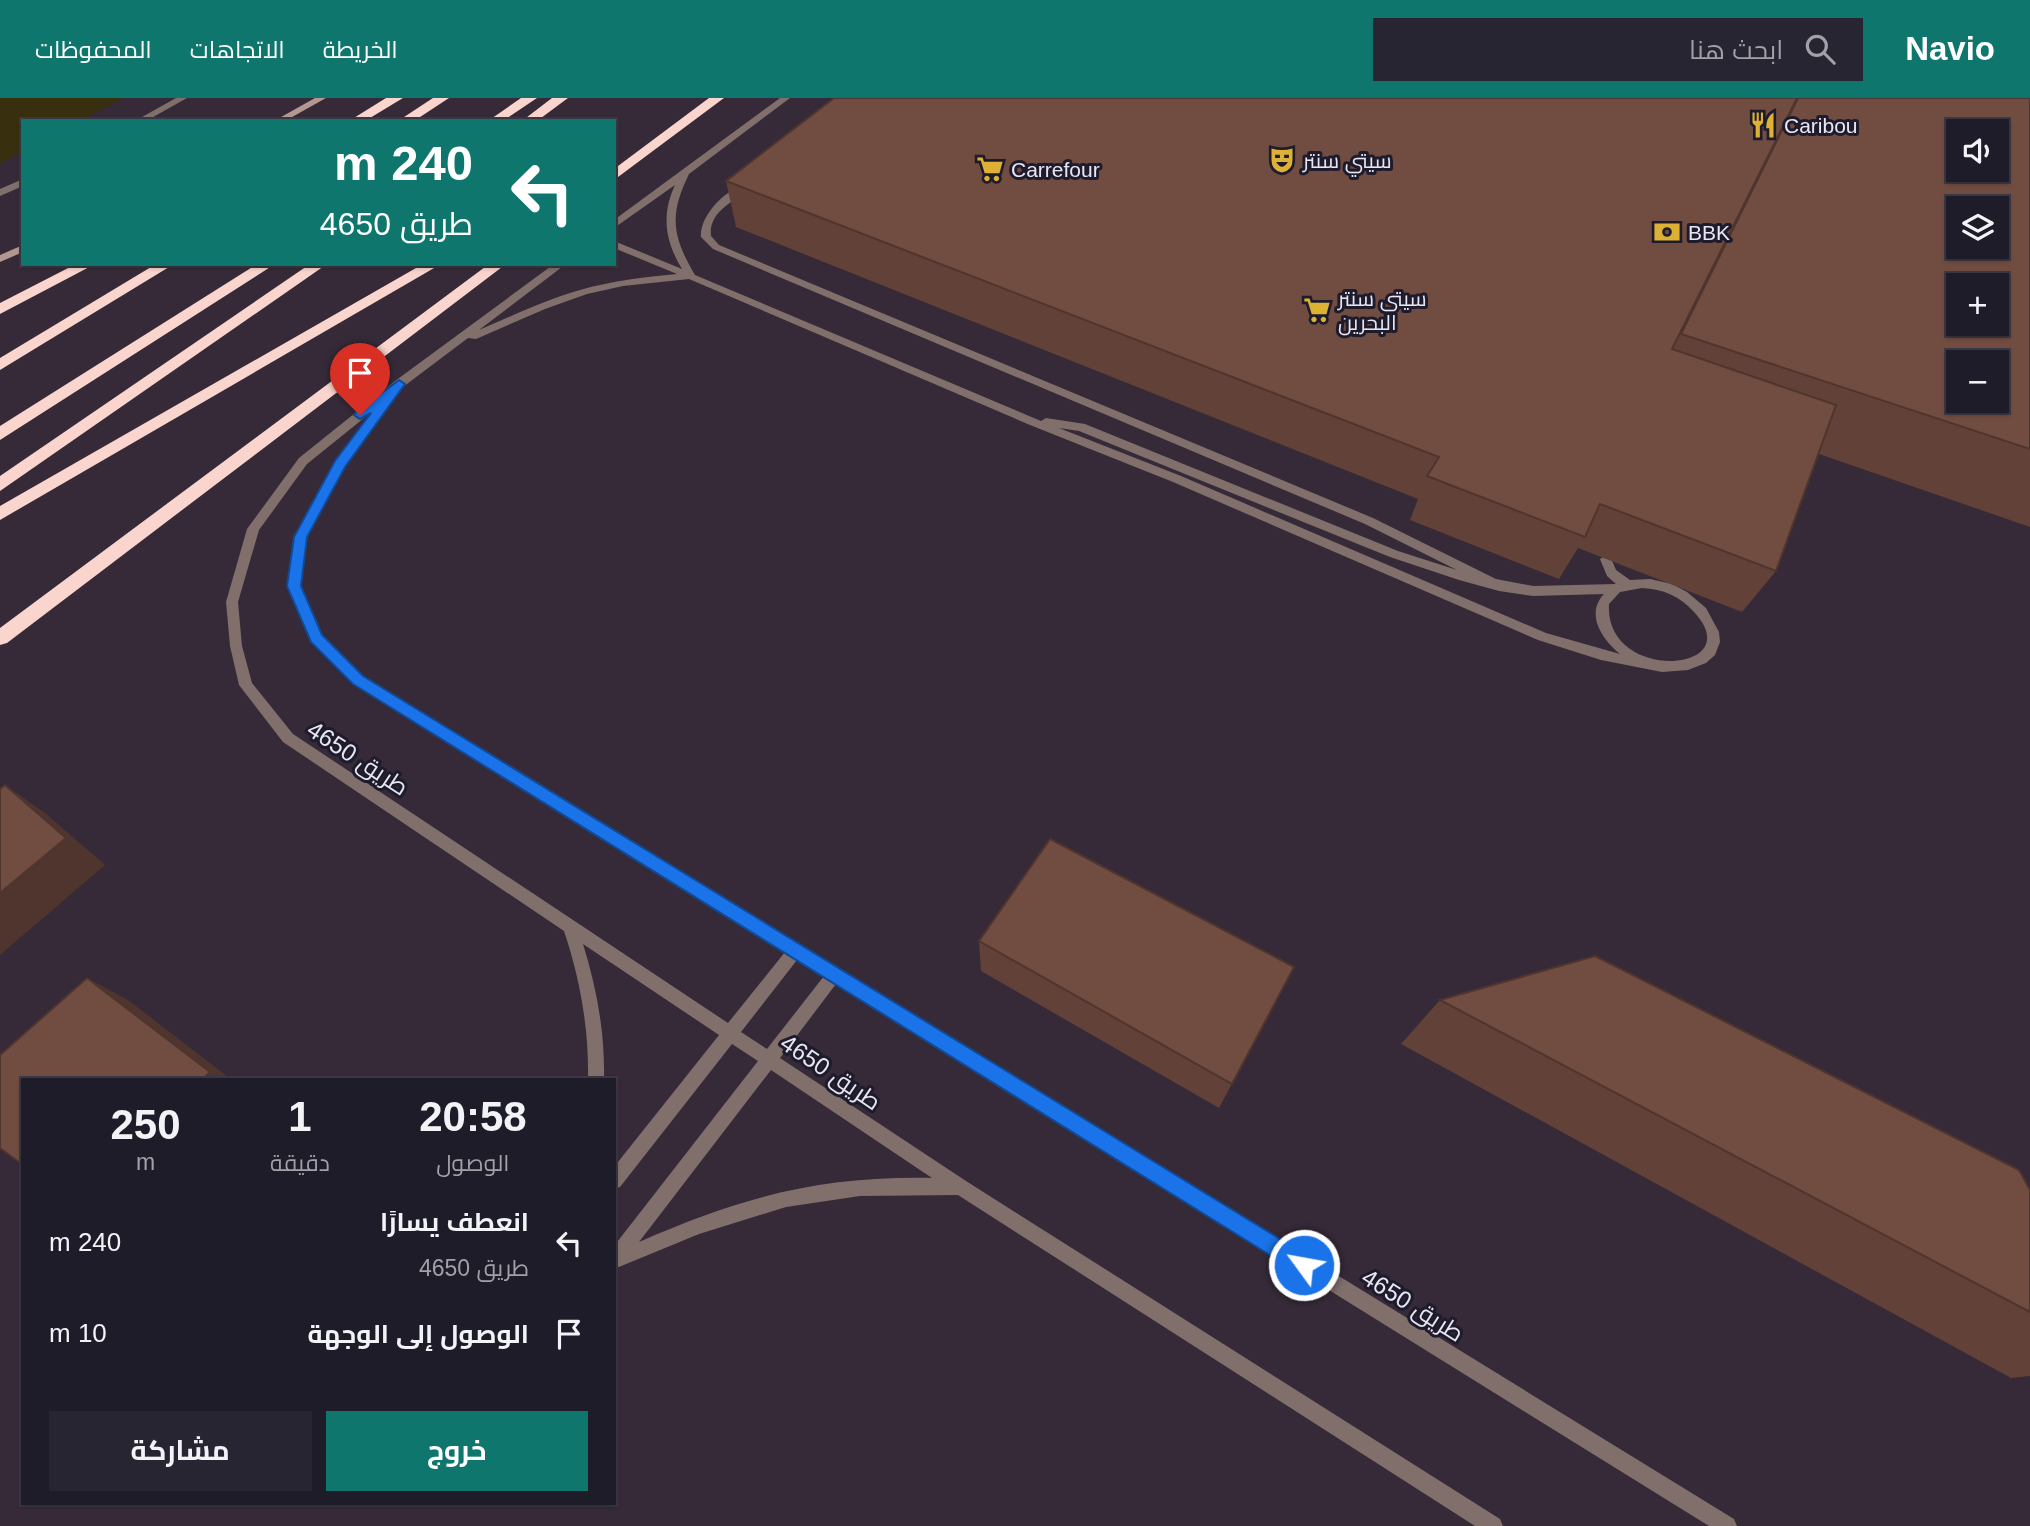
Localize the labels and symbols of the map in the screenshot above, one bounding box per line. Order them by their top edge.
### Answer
restaurant icon: Caribou [1748,110,1778,140]
place label: Caribou [1784,114,1858,137]
theatre icon: سيتي سنتر [1267,145,1297,175]
place label: سيتي سنتر [1302,149,1392,177]
supermarket icon: Carrefour [975,154,1005,184]
place label: Carrefour [1011,158,1100,181]
bank icon: BBK [1652,217,1682,247]
place label: BBK [1688,221,1730,244]
place label: سيتي سنتر البحرين [1337,287,1427,336]
supermarket icon: سيتي سنتر البحرين [1302,295,1332,325]
pin [330,343,390,415]
street label: طريق 4650 [301,715,414,802]
street label: طريق 4650 [775,1029,886,1117]
position arrow [1267,1228,1341,1302]
street label: طريق 4650 [1356,1263,1469,1349]

